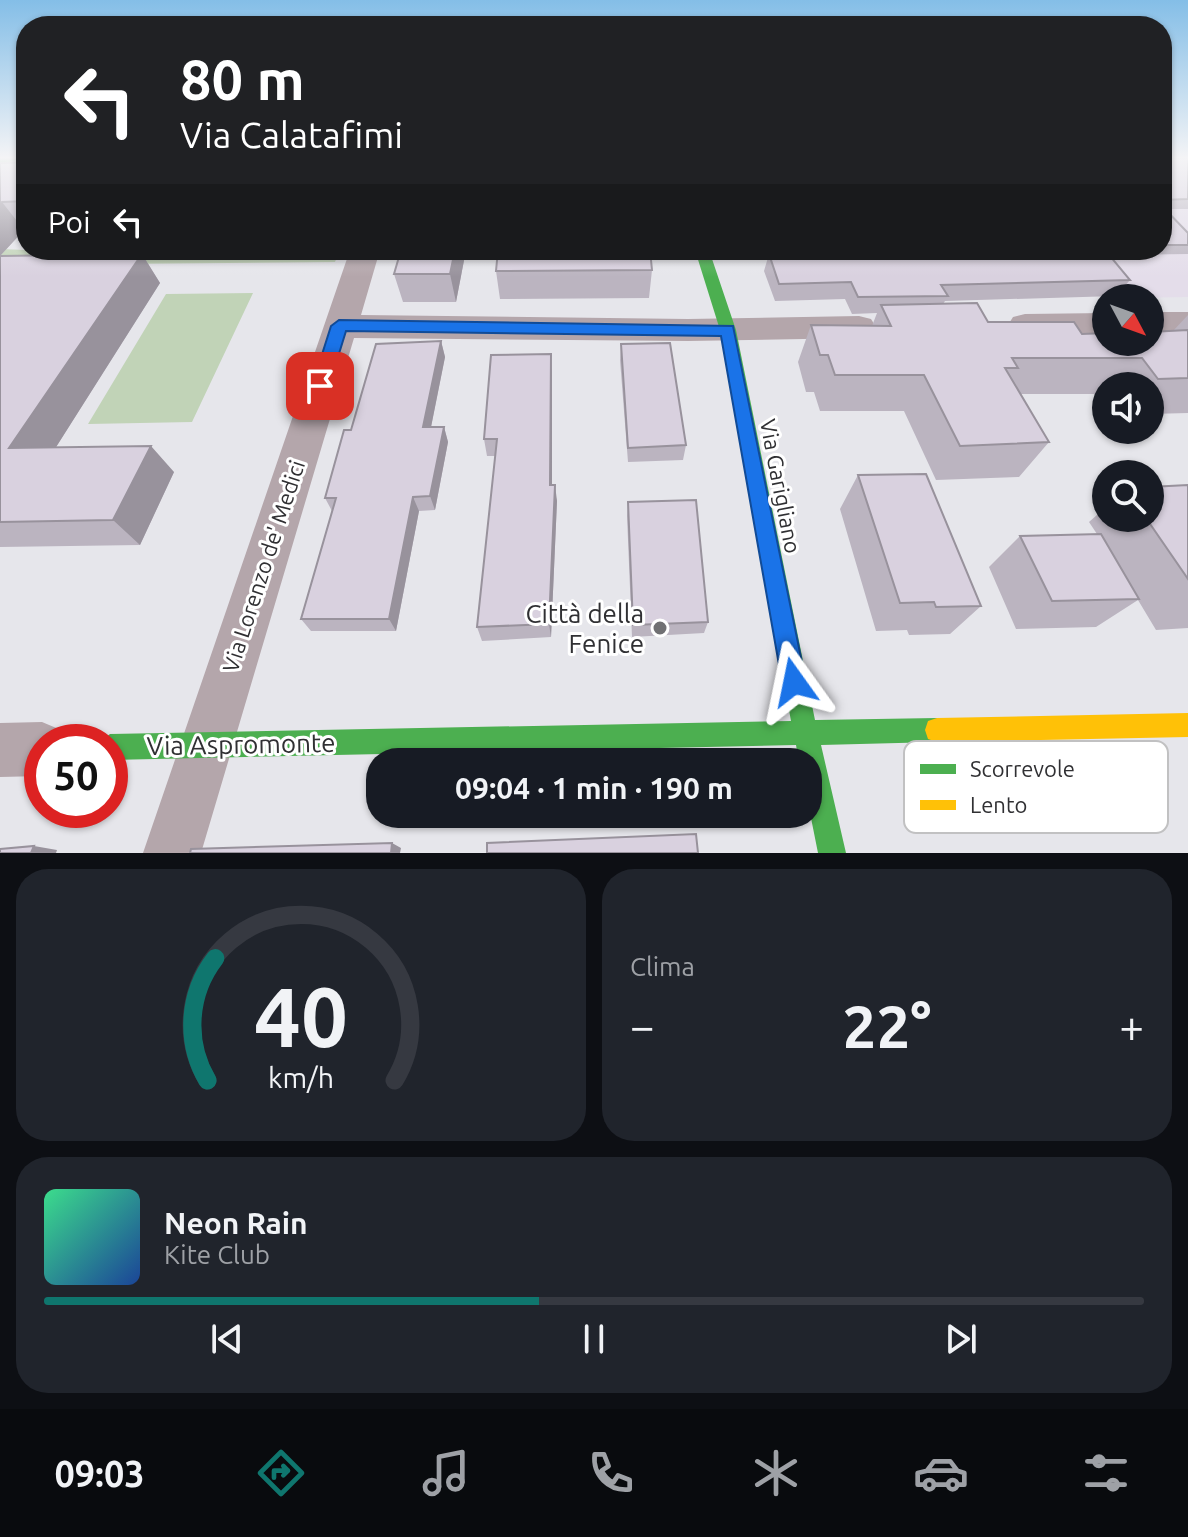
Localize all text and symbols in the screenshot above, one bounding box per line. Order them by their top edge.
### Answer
icon: left [48,48,152,152]
text: 80 m [180,48,305,111]
text: Via Calatafimi [180,114,403,155]
icon: left [106,200,150,244]
text: Poi [48,205,90,239]
north arrow [1092,284,1164,356]
map controls [1092,284,1164,532]
pin [286,352,354,420]
icon: arrive [298,364,342,408]
button: sound [1092,372,1164,444]
street label: Via Garigliano [756,417,806,555]
street label: Via Lorenzo de' Medici [217,457,309,675]
button: search [1092,460,1164,532]
place label: Città della Fenice [525,599,644,658]
marker: Città della Fenice [651,619,669,637]
position arrow [752,640,836,724]
speed limit sign: 50 [24,724,128,828]
street label: Via Aspromonte [146,728,336,760]
legend [904,741,1168,833]
text: Scorrevole [970,756,1075,781]
text: 09:04 · 1 min · 190 m [455,771,733,805]
text: Lento [970,792,1027,817]
text: Clima [630,952,695,981]
text: 40 [254,969,348,1063]
text: 22° [843,992,931,1059]
text: − [630,1001,655,1050]
text: + [1119,1001,1144,1050]
text: km/h [268,1061,334,1093]
text: Neon Rain [164,1206,308,1240]
text: Kite Club [164,1240,270,1269]
icon: previous [205,1317,249,1361]
icon: pause [572,1317,616,1361]
icon: next [939,1317,983,1361]
icon: directions [253,1445,309,1501]
icon: music [418,1445,474,1501]
icon: phone [583,1445,639,1501]
icon: climate [748,1445,804,1501]
icon: car [913,1445,969,1501]
icon: filters [1078,1445,1134,1501]
text: 09:03 [54,1453,145,1494]

